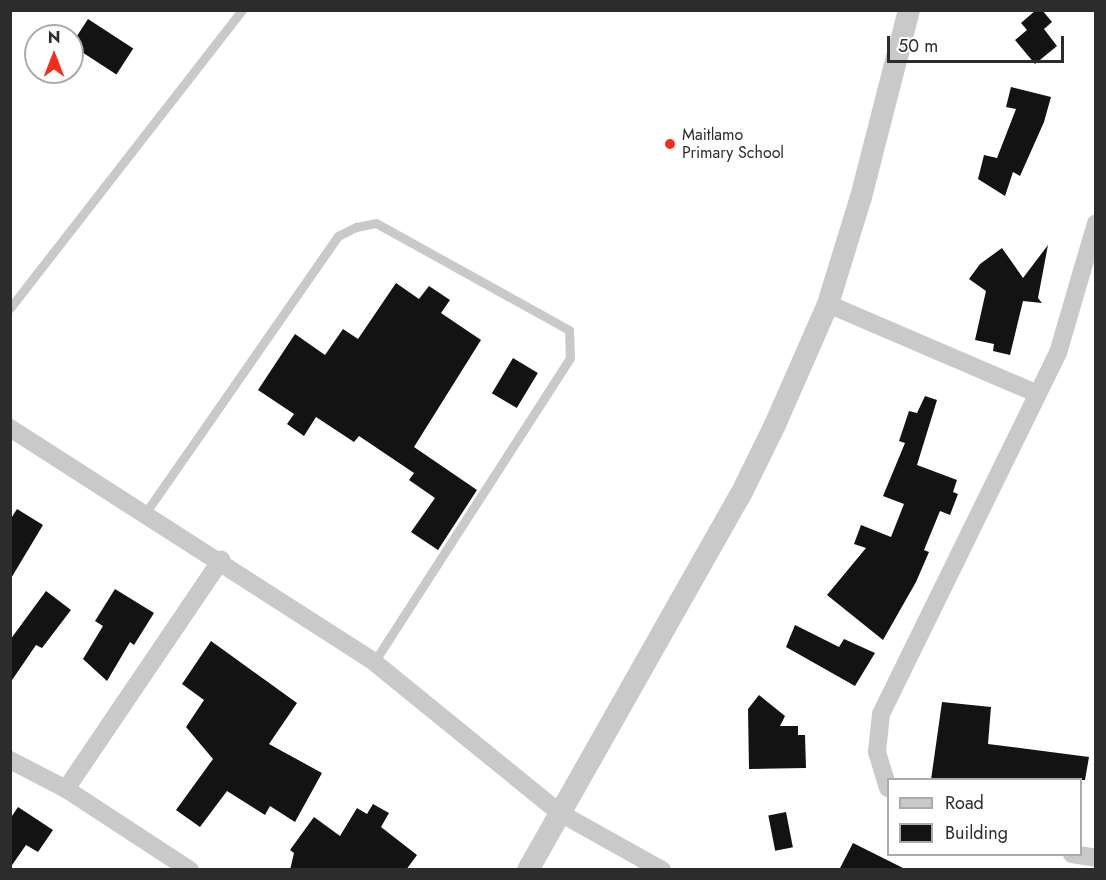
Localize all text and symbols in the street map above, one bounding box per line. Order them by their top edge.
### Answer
north arrow [24,24,84,84]
scale bar [890,24,1067,62]
text: N [48,26,60,49]
text: 50 m [898,33,938,59]
place label: Maitlamo Primary School [682,125,784,163]
marker: Maitlamo Primary School [663,137,677,151]
legend [887,778,1082,856]
text: Road [945,790,984,816]
text: Building [945,820,1008,846]

